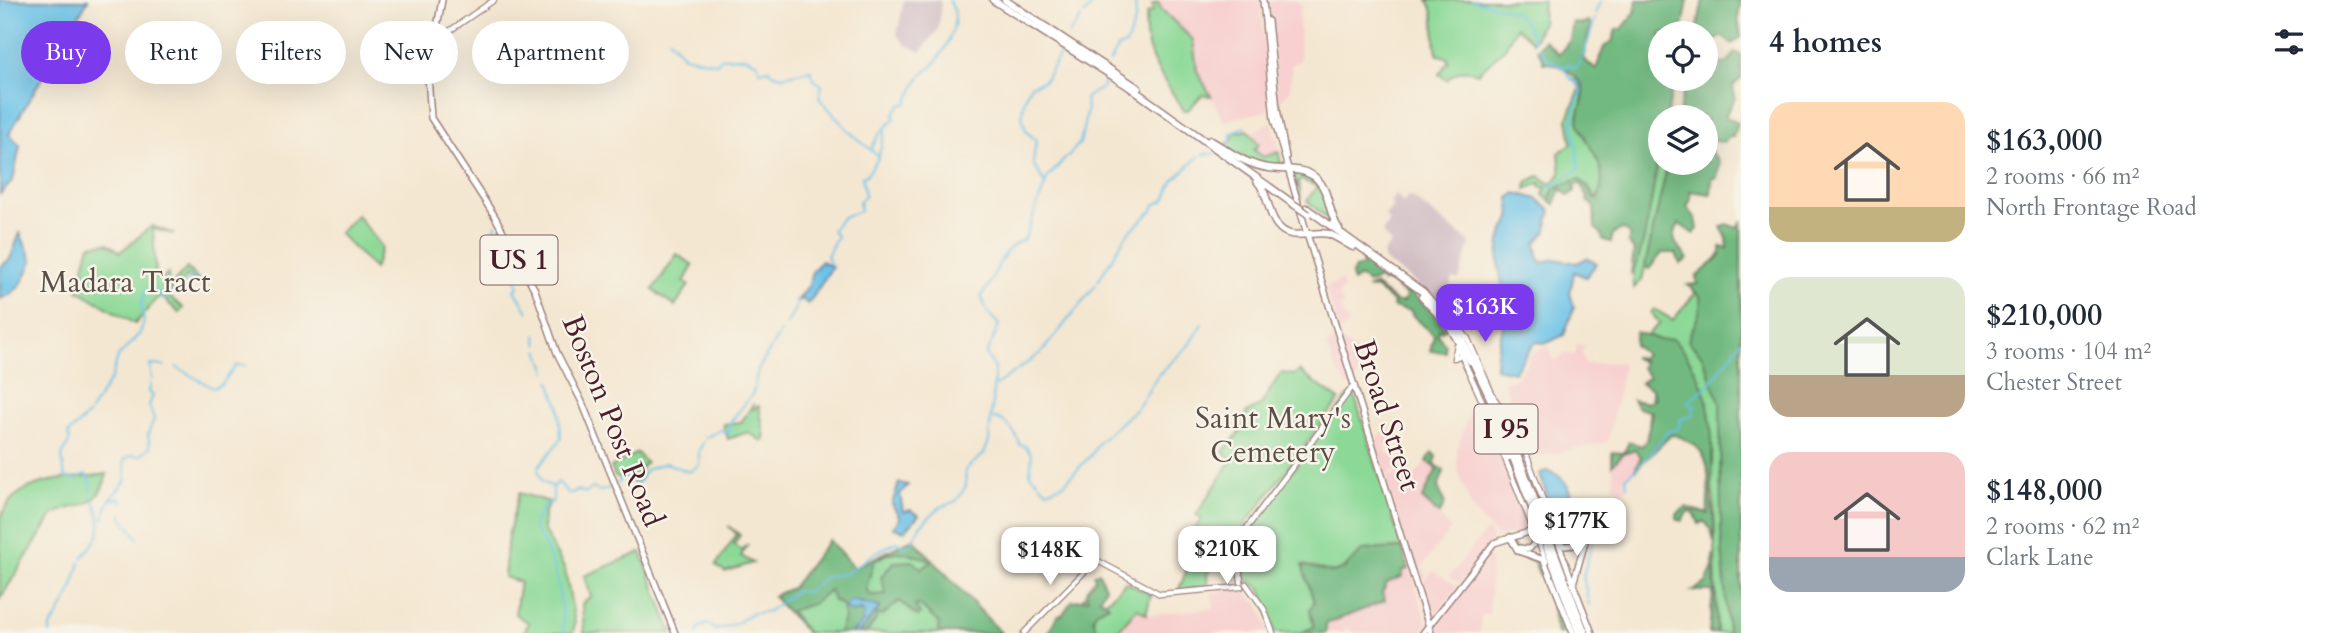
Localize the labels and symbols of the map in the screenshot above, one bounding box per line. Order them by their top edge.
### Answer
road number: US 1 [480,236,558,284]
park label: Madara Tract [39,262,211,303]
pin: $163K [1436,284,1534,344]
street label: Boston Post Road [552,309,674,533]
street label: Broad Street [1343,334,1431,496]
park label: Saint Mary's Cemetery [1195,398,1351,473]
road number: I 95 [1474,404,1538,453]
pin: $177K [1528,498,1626,558]
pin: $210K [1178,526,1276,586]
pin: $148K [1001,528,1099,587]

